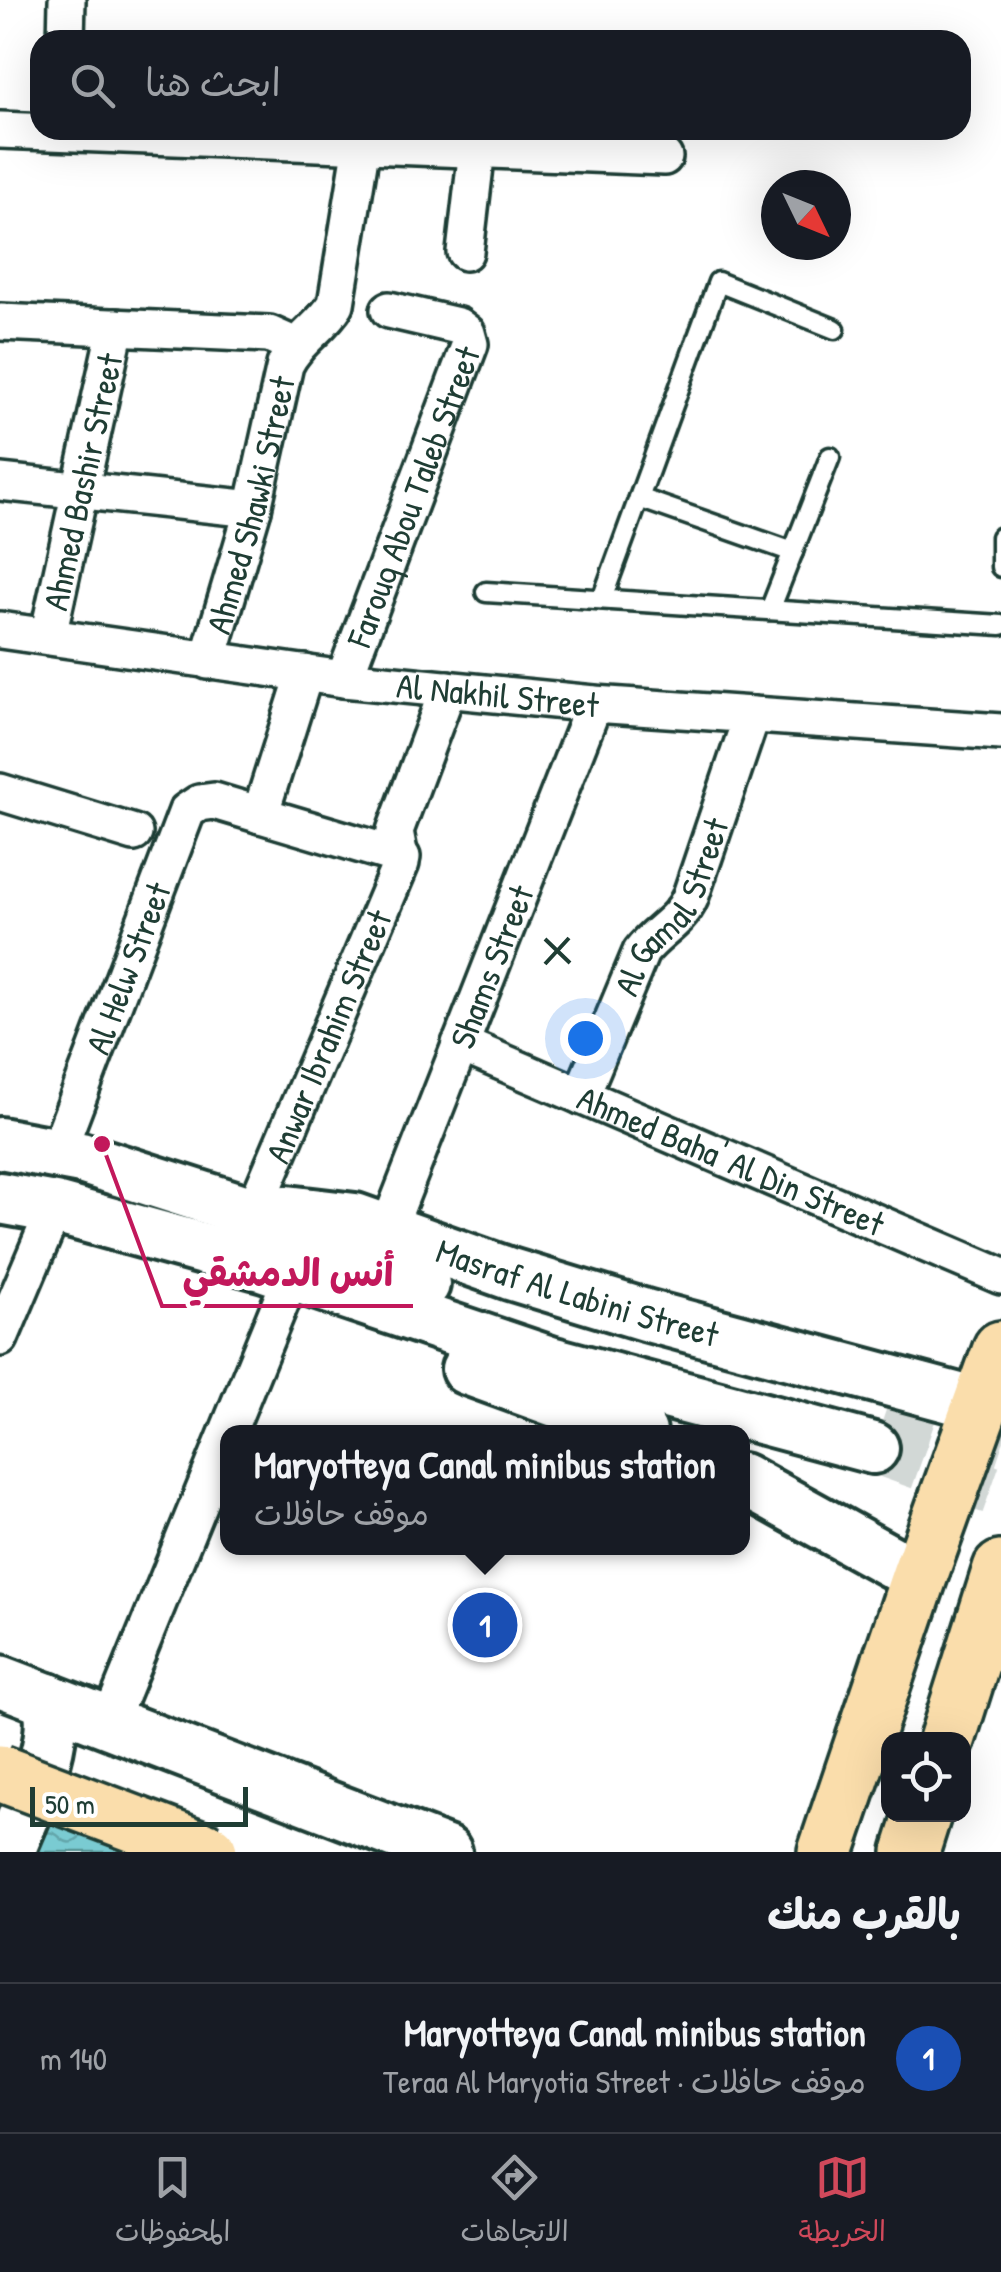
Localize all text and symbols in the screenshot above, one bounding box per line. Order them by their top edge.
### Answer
search box [30,30,971,140]
text: ابحث هنا [145,56,281,108]
icon: search [65,58,120,113]
north arrow [761,170,851,260]
street label: Farouq Abou Taleb Street [334,339,491,654]
street label: Ahmed Bashir Street [31,348,133,615]
street label: Ahmed Shawki Street [194,371,306,639]
street label: Al Nakhil Street [395,661,602,728]
street label: Al Gamal Street [602,811,739,1002]
street label: Al Helw Street [73,875,182,1060]
street label: Shams Street [438,877,545,1055]
street label: Anwar Ibrahim Street [254,902,402,1170]
your location [560,1013,611,1064]
street label: Ahmed Baha' Al Din Street [571,1074,893,1247]
street label: Masraf Al Labini Street [430,1226,725,1357]
callout: أنس الدمشقي [162,1238,413,1306]
text: أنس الدمشقي [183,1246,395,1306]
popup [220,1425,750,1555]
text: Maryotteya Canal minibus station [254,1438,716,1490]
text: موقف حافلات [254,1492,429,1535]
pin: 1 [452,1588,518,1662]
map controls [881,1732,971,1822]
button: locate [881,1732,971,1822]
scale bar [30,1782,248,1826]
text: 50 m [45,1785,95,1823]
text: بالقرب منك [767,1885,961,1942]
text: Maryotteya Canal minibus station [404,2006,866,2058]
text: 140 m [40,2037,107,2080]
text: 1 [923,2037,934,2080]
text: موقف حافلات · Teraa Al Maryotia Street [383,2060,866,2103]
tab: المحفوظات [115,2150,230,2256]
tab: الاتجاهات [460,2150,569,2256]
tab: الخريطة [799,2150,886,2256]

